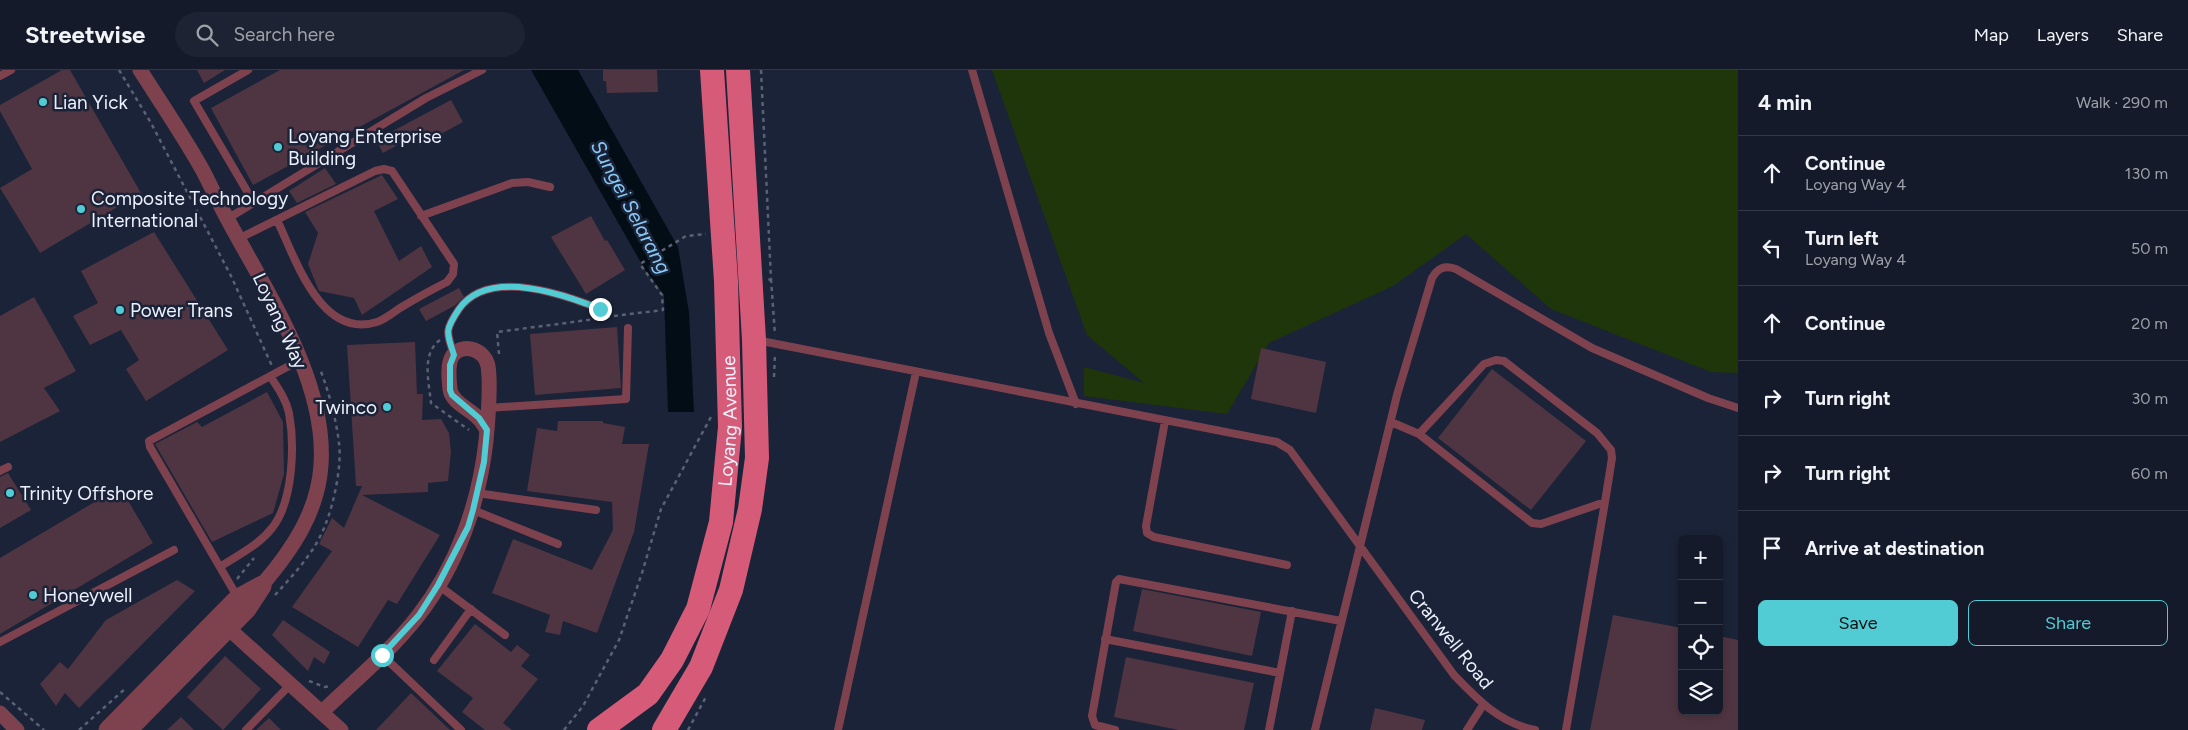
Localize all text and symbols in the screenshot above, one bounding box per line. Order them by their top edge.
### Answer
search box [175,12,525,57]
text: Streetwise [25,20,145,49]
icon: search [193,21,221,49]
text: Search here [233,23,335,46]
text: Map [1974,24,2009,46]
text: Layers [2037,24,2089,46]
text: Share [2117,24,2163,46]
text: 4 min [1758,90,1812,115]
place label: Lian Yick [53,91,128,114]
text: Walk · 290 m [2076,93,2168,112]
marker: Lian Yick [37,96,49,108]
place label: Loyang Enterprise Building [288,125,442,170]
water label: Sungei Selarang [586,136,676,278]
marker: Loyang Enterprise Building [272,141,284,153]
text: Continue [1805,152,1885,175]
icon: ahead [1758,159,1786,187]
text: 130 m [2125,164,2168,183]
text: Loyang Way 4 [1805,175,1906,194]
place label: Composite Technology International [91,187,288,232]
marker: Composite Technology International [75,203,87,215]
text: Turn left [1805,227,1879,250]
icon: left [1758,234,1786,262]
text: 50 m [2131,239,2168,258]
text: Loyang Way 4 [1805,250,1906,269]
street label: Loyang Way [248,269,312,373]
route end [589,298,612,321]
place label: Power Trans [130,299,233,322]
marker: Power Trans [114,304,126,316]
icon: ahead [1758,309,1786,337]
text: Continue [1805,312,1885,335]
text: 20 m [2131,314,2168,333]
street label: Loyang Avenue [713,355,742,487]
icon: right [1758,384,1786,412]
text: Turn right [1805,387,1891,410]
text: 30 m [2131,389,2168,408]
place label: Twinco [316,396,377,419]
marker: Twinco [381,401,393,413]
icon: right [1758,459,1786,487]
text: Turn right [1805,462,1891,485]
text: 60 m [2131,464,2168,483]
place label: Trinity Offshore [20,482,153,505]
marker: Trinity Offshore [4,487,16,499]
icon: arrive [1758,534,1786,562]
map controls [1678,535,1723,715]
button: + [1678,535,1723,580]
text: Arrive at destination [1805,537,1984,560]
button: − [1678,580,1723,625]
place label: Honeywell [43,584,132,607]
street label: Cranwell Road [1404,584,1498,694]
marker: Honeywell [27,589,39,601]
button: Save [1758,600,1958,646]
button: Share [1968,600,2168,646]
button: locate [1678,625,1723,670]
route start [371,644,394,667]
button: layers [1678,670,1723,715]

